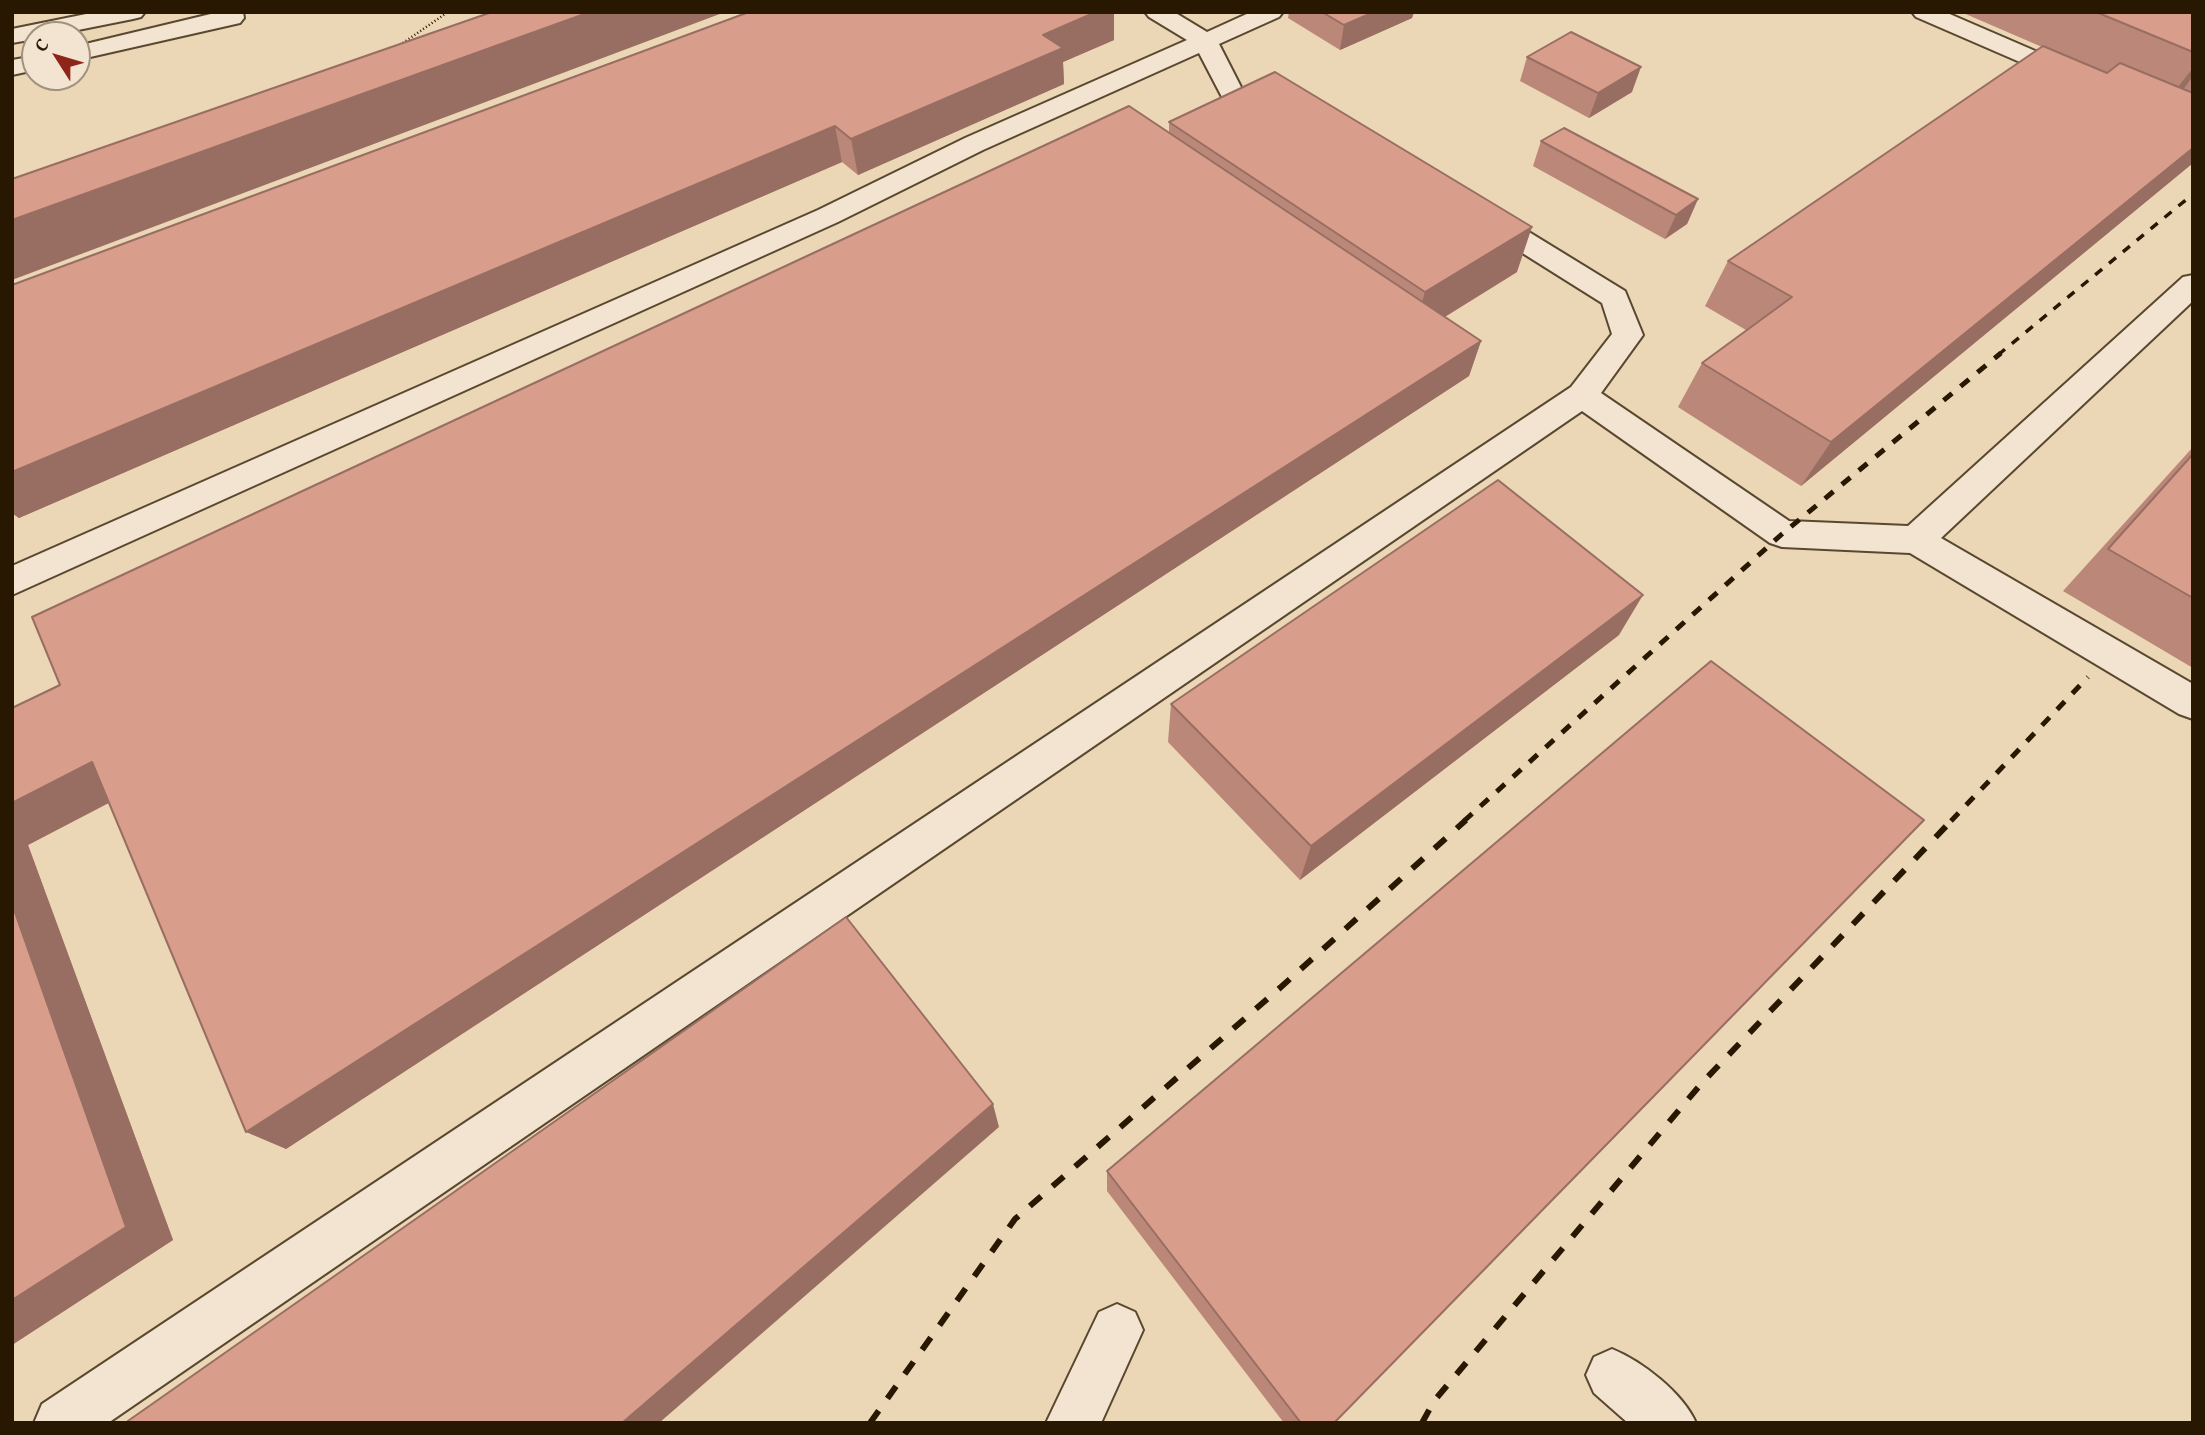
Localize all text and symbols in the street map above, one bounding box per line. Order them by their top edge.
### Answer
north arrow [21,21,91,91]
text: С [26,32,55,57]

